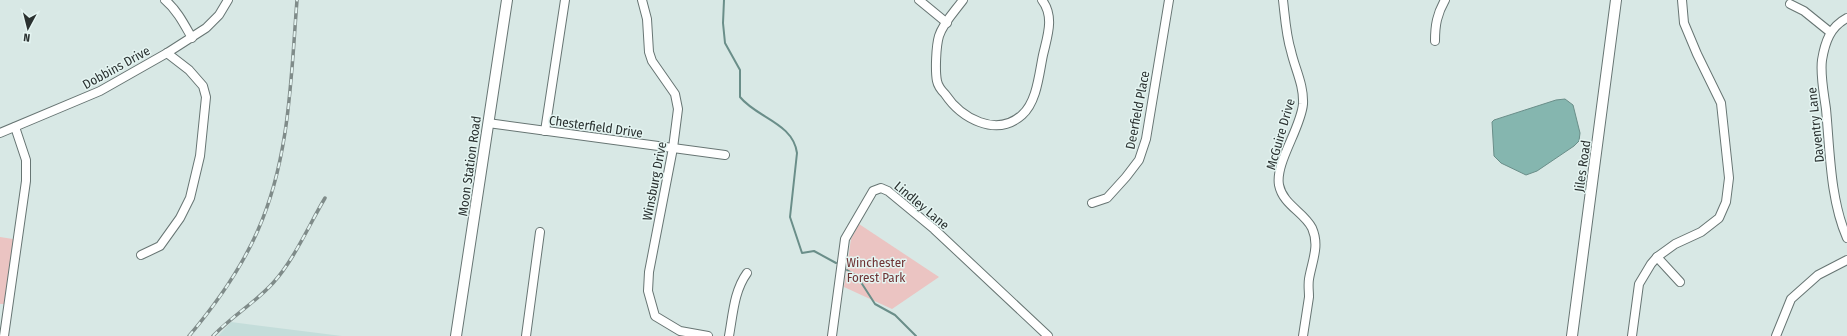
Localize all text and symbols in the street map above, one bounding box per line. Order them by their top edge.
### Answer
north arrow [8,8,48,48]
text: N [23,31,31,44]
street label: Dobbins Drive [80,43,152,92]
street label: Deerfield Place [1123,70,1152,151]
street label: Daventry Lane [1804,87,1827,163]
street label: McGuire Drive [1263,97,1298,172]
street label: Chesterfield Drive [548,112,644,140]
street label: Moon Station Road [455,115,484,217]
street label: Jiles Road [1571,139,1594,193]
street label: Winsburg Drive [639,140,670,222]
street label: Lindley Lane [891,178,952,233]
park label: Winchester Forest Park [846,255,906,285]

